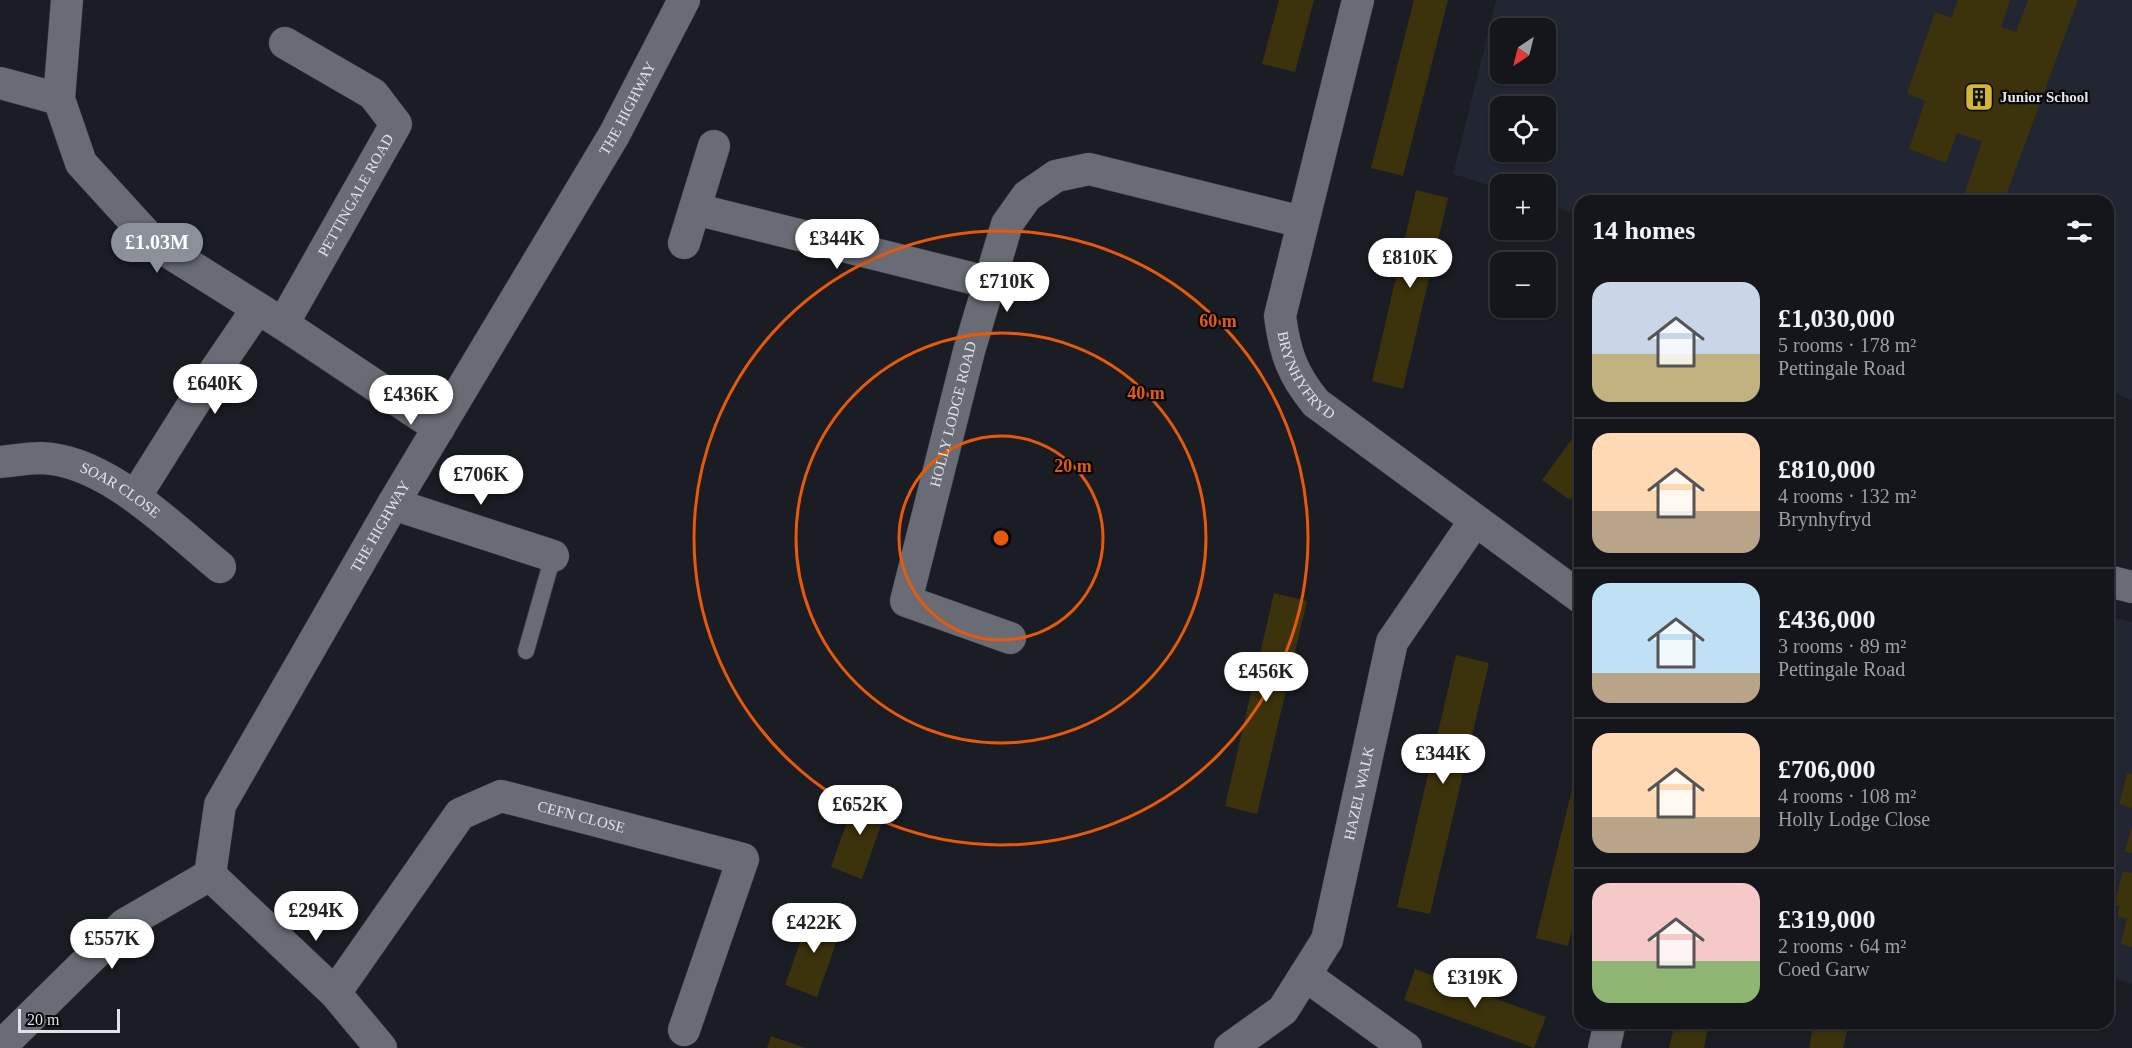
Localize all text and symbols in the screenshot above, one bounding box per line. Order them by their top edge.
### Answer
north arrow [1490,18,1556,84]
map controls [1490,18,1556,318]
street label: THE HIGHWAY [596,59,659,158]
building icon: Junior School [1963,81,1995,113]
place label: Junior School [2000,89,2089,105]
button: locate [1490,96,1556,162]
street label: PETTINGALE ROAD [315,131,397,259]
button: + [1490,174,1556,240]
icon: filters [2063,215,2096,248]
text: 14 homes [1592,216,1695,245]
pin: £344K [795,219,879,270]
pin: £1.03M [108,223,206,274]
text: £344K [809,227,865,249]
text: £1.03M [125,231,189,253]
pin: £810K [1368,238,1452,289]
text: £810K [1382,246,1438,268]
button: − [1490,252,1556,318]
pin: £710K [965,262,1049,313]
text: £710K [979,270,1035,292]
text: £1,030,000 [1778,304,1895,333]
icon: home [1640,306,1712,378]
text: 60 m [1199,311,1237,331]
street label: BRYNHYFRYD [1275,330,1338,422]
text: 5 rooms · 178 m² [1778,334,1916,356]
street label: HOLLY LODGE ROAD [927,339,979,489]
text: Pettingale Road [1778,357,1905,379]
pin: £640K [173,364,257,415]
text: £640K [187,372,243,394]
pin: £436K [369,375,453,426]
text: £436K [383,383,439,405]
text: 40 m [1127,383,1165,403]
pin: £706K [439,455,523,506]
text: £810,000 [1778,455,1876,484]
text: 20 m [1054,456,1092,476]
icon: home [1640,457,1712,529]
street label: SOAR CLOSE [78,459,163,521]
text: £706K [453,463,509,485]
street label: THE HIGHWAY [347,478,413,575]
text: 4 rooms · 132 m² [1778,485,1916,507]
text: Brynhyfryd [1778,508,1871,530]
centre of rings [991,528,1011,548]
text: £436,000 [1778,605,1876,634]
icon: home [1640,607,1712,679]
text: 3 rooms · 89 m² [1778,635,1906,657]
pin: £456K [1224,652,1308,703]
text: Pettingale Road [1778,658,1905,680]
text: £456K [1238,660,1294,682]
pin: £344K [1401,734,1485,785]
text: £344K [1415,742,1471,764]
street label: HAZEL WALK [1341,745,1377,842]
text: £706,000 [1778,755,1876,784]
icon: home [1640,757,1712,829]
pin: £652K [818,785,902,836]
text: 4 rooms · 108 m² [1778,785,1916,807]
text: £652K [832,793,888,815]
street label: CEFN CLOSE [536,798,627,836]
text: Holly Lodge Close [1778,808,1930,830]
pin: £294K [274,891,358,942]
text: £294K [288,899,344,921]
pin: £422K [772,903,856,954]
text: £319,000 [1778,905,1876,934]
icon: home [1640,907,1712,979]
text: £422K [786,911,842,933]
pin: £557K [70,919,154,970]
text: £557K [84,927,140,949]
text: 2 rooms · 64 m² [1778,935,1906,957]
pin: £319K [1433,958,1517,1009]
text: Coed Garw [1778,958,1870,980]
text: £319K [1447,966,1503,988]
scale bar [18,1006,120,1034]
text: 20 m [27,1011,59,1028]

